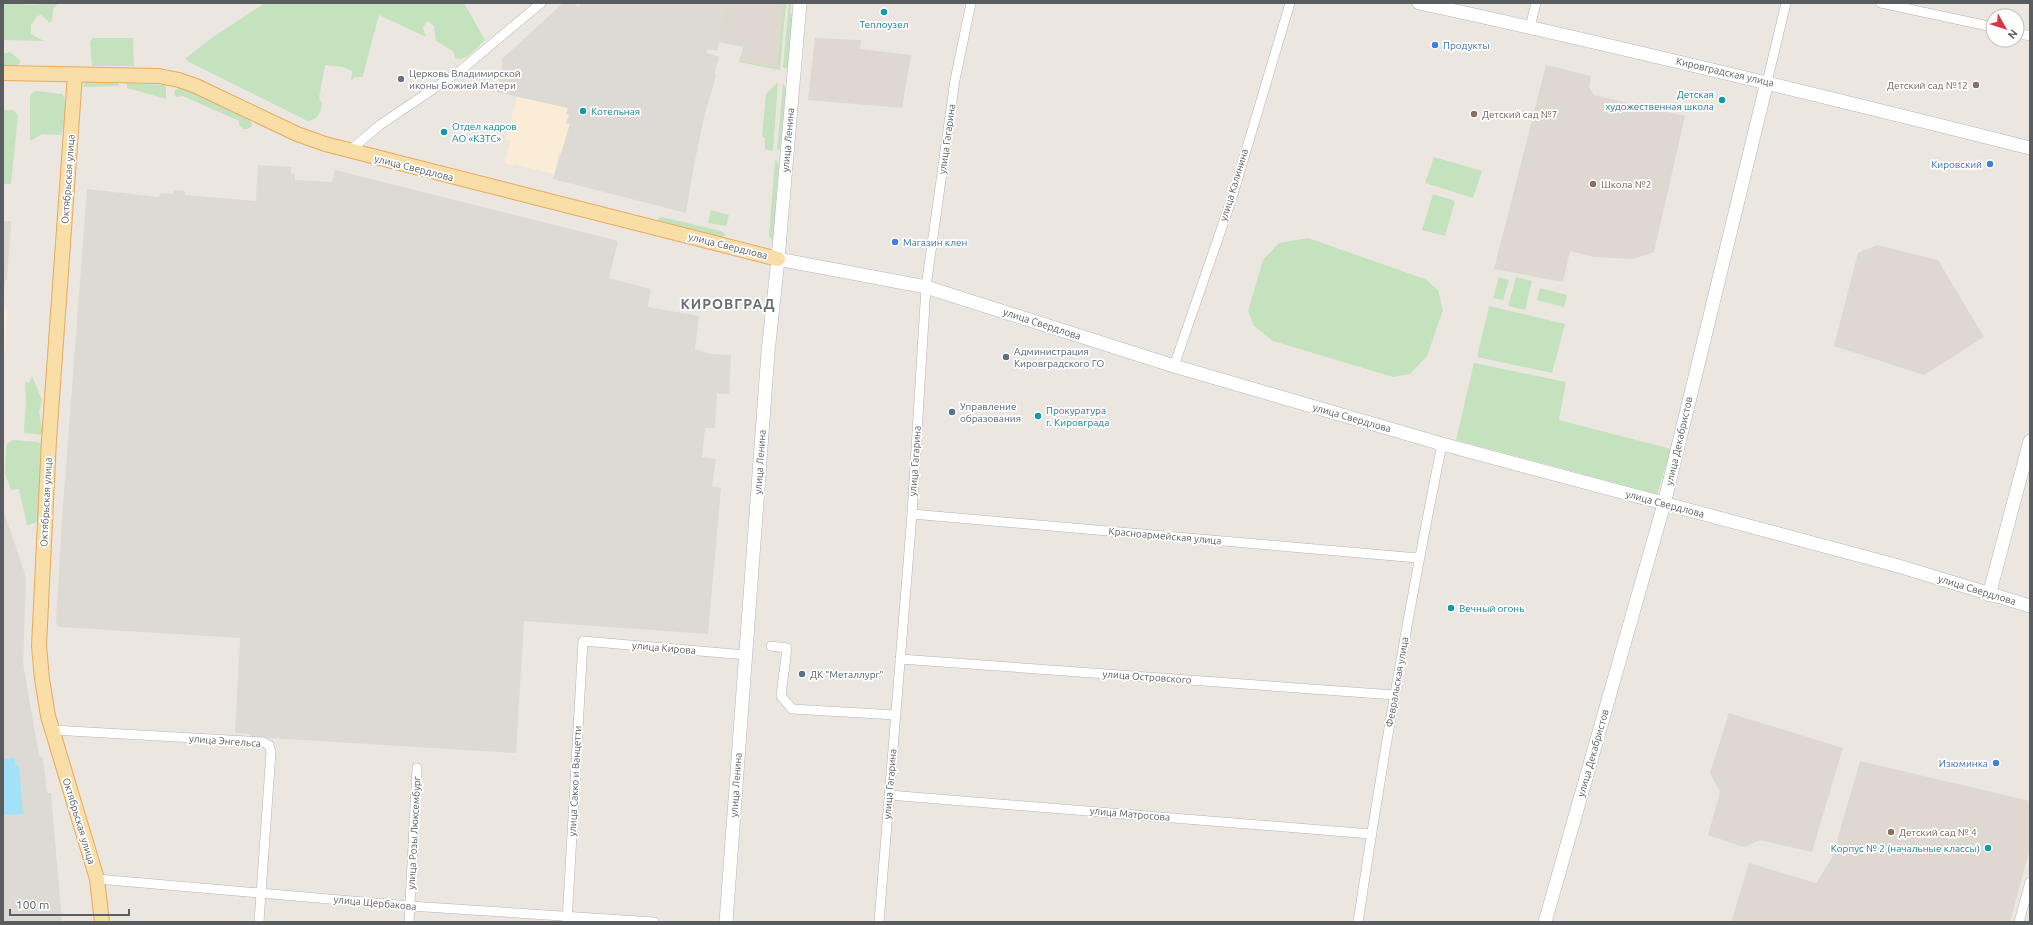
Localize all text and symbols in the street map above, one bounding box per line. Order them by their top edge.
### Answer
marker: Теплоузел [879,7,889,17]
north arrow [1985,8,2025,48]
place label: Теплоузел [859,19,909,30]
text: N [2006,27,2020,41]
marker: Продукты [1430,40,1440,50]
place label: Продукты [1443,40,1490,51]
street label: Кировградская улица [1675,55,1775,89]
place label: Церковь Владимирской иконы Божией Матери [409,68,521,91]
marker: Церковь Владимирской иконы Божией Матери [396,74,406,84]
place label: Детский сад №12 [1887,80,1968,91]
marker: Детский сад №12 [1971,80,1981,90]
place label: Детская художественная школа [1605,89,1714,112]
marker: Детская художественная школа [1717,95,1727,105]
street label: улица Гагарина [937,103,957,175]
marker: Котельная [578,106,588,116]
place label: Котельная [591,106,640,117]
street label: улица Ленина [780,107,796,173]
marker: Детский сад №7 [1469,109,1479,119]
place label: Детский сад №7 [1482,109,1557,120]
place label: Отдел кадров АО «КЗТС» [452,121,517,144]
marker: Отдел кадров АО «КЗТС» [439,127,449,137]
street label: Октябрьская улица [59,134,77,224]
street label: улица Калинина [1218,147,1250,223]
street label: улица Свердлова [373,153,455,183]
place label: Кировский [1931,159,1982,170]
marker: Кировский [1985,159,1995,169]
marker: Школа №2 [1588,179,1598,189]
place label: Школа №2 [1601,179,1651,190]
street label: улица Свердлова [687,231,769,261]
marker: Магазин клен [890,237,900,247]
place label: Магазин клен [903,237,967,248]
district label: КИРОВГРАД [680,296,776,312]
street label: улица Свердлова [1002,306,1082,342]
place label: Администрация Кировградского ГО [1014,346,1105,369]
marker: Администрация Кировградского ГО [1001,352,1011,362]
street label: улица Декабристов [1663,396,1695,486]
place label: Управление образования [960,401,1021,424]
street label: улица Свердлова [1311,402,1393,434]
place label: Прокуратура г. Кировграда [1046,405,1109,428]
marker: Управление образования [947,407,957,417]
marker: Прокуратура г. Кировграда [1033,411,1043,421]
street label: улица Гагарина [907,425,923,497]
street label: улица Ленина [752,429,768,495]
street label: Октябрьская улица [38,457,54,547]
street label: улица Свердлова [1624,488,1706,520]
street label: Красноармейская улица [1108,526,1222,546]
street label: улица Свердлова [1937,573,2017,607]
marker: Вечный огонь [1446,603,1456,613]
place label: Вечный огонь [1459,603,1524,614]
street label: Февральская улица [1384,636,1410,728]
street label: улица Кирова [632,640,696,656]
street label: улица Островского [1102,668,1192,686]
marker: ДК "Металлург" [797,669,807,679]
place label: ДК "Металлург" [810,669,884,680]
street label: улица Декабристов [1575,708,1611,798]
street label: улица Сакко и Ванцетти [567,725,583,837]
street label: улица Энгельса [189,733,261,749]
street label: улица Гагарина [881,748,899,820]
street label: улица Ленина [728,752,744,818]
place label: Изюминка [1939,758,1988,769]
marker: Изюминка [1991,758,2001,768]
street label: улица Розы Люксембург [406,776,422,890]
street label: Октябрьская улица [61,777,97,865]
street label: улица Матросова [1089,805,1171,823]
marker: Детский сад № 4 [1886,827,1896,837]
place label: Детский сад № 4 [1899,827,1977,838]
place label: Корпус № 2 (начальные классы) [1831,843,1980,854]
marker: Корпус № 2 (начальные классы) [1983,843,1993,853]
scale bar [10,891,129,917]
street label: улица Щербакова [333,894,417,912]
text: 100 m [16,898,49,911]

